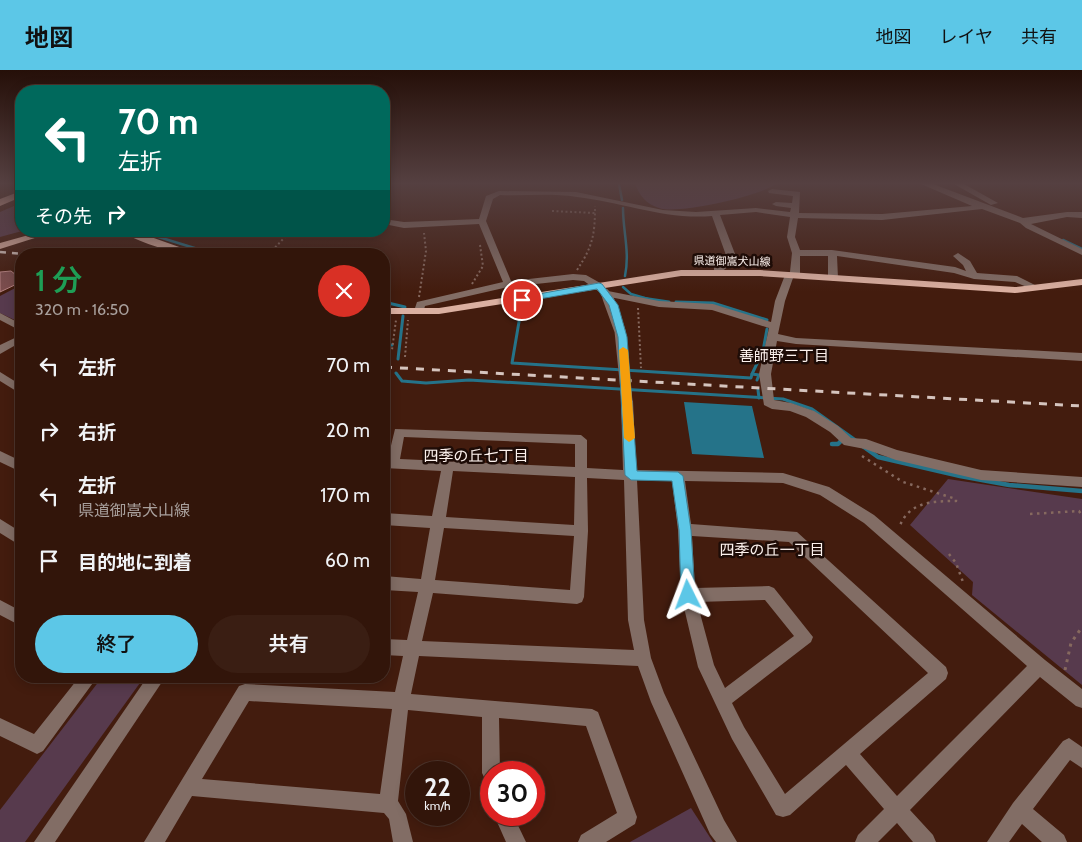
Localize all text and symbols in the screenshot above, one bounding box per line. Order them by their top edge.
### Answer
text: 地図 [25,23,73,52]
text: 地図 [876,26,912,48]
text: レイヤ [940,26,993,48]
text: 共有 [1021,26,1057,48]
text: 70 m [118,100,199,143]
icon: left [35,105,100,170]
text: 左折 [118,148,162,175]
icon: right [102,200,130,228]
text: その先 [35,205,92,228]
street label: 県道御嵩犬山線 [693,253,771,269]
text: 1 分 [35,262,82,299]
button: close [318,265,370,317]
pin [501,279,543,321]
icon: arrive [508,286,536,314]
text: 320 m · 16:50 [35,300,129,319]
district label: 善師野三丁目 [739,347,829,365]
icon: left [35,352,63,380]
text: 70 m [326,354,370,377]
text: 左折 [78,356,116,379]
icon: right [35,417,63,445]
text: 20 m [326,419,370,442]
text: 右折 [78,421,116,444]
district label: 四季の丘七丁目 [423,447,529,465]
text: 左折 [78,474,116,497]
icon: left [35,482,63,510]
text: 170 m [320,484,370,507]
text: 県道御嵩犬山線 [78,501,190,520]
district label: 四季の丘一丁目 [719,541,825,559]
icon: arrive [35,547,63,575]
text: 60 m [325,549,370,572]
text: 目的地に到着 [78,551,192,574]
position arrow [661,568,713,620]
button: 終了 [35,615,198,673]
button: 共有 [208,615,370,673]
speed limit sign: 30 [480,761,545,826]
text: 22 [424,772,451,802]
text: km/h [424,798,451,813]

